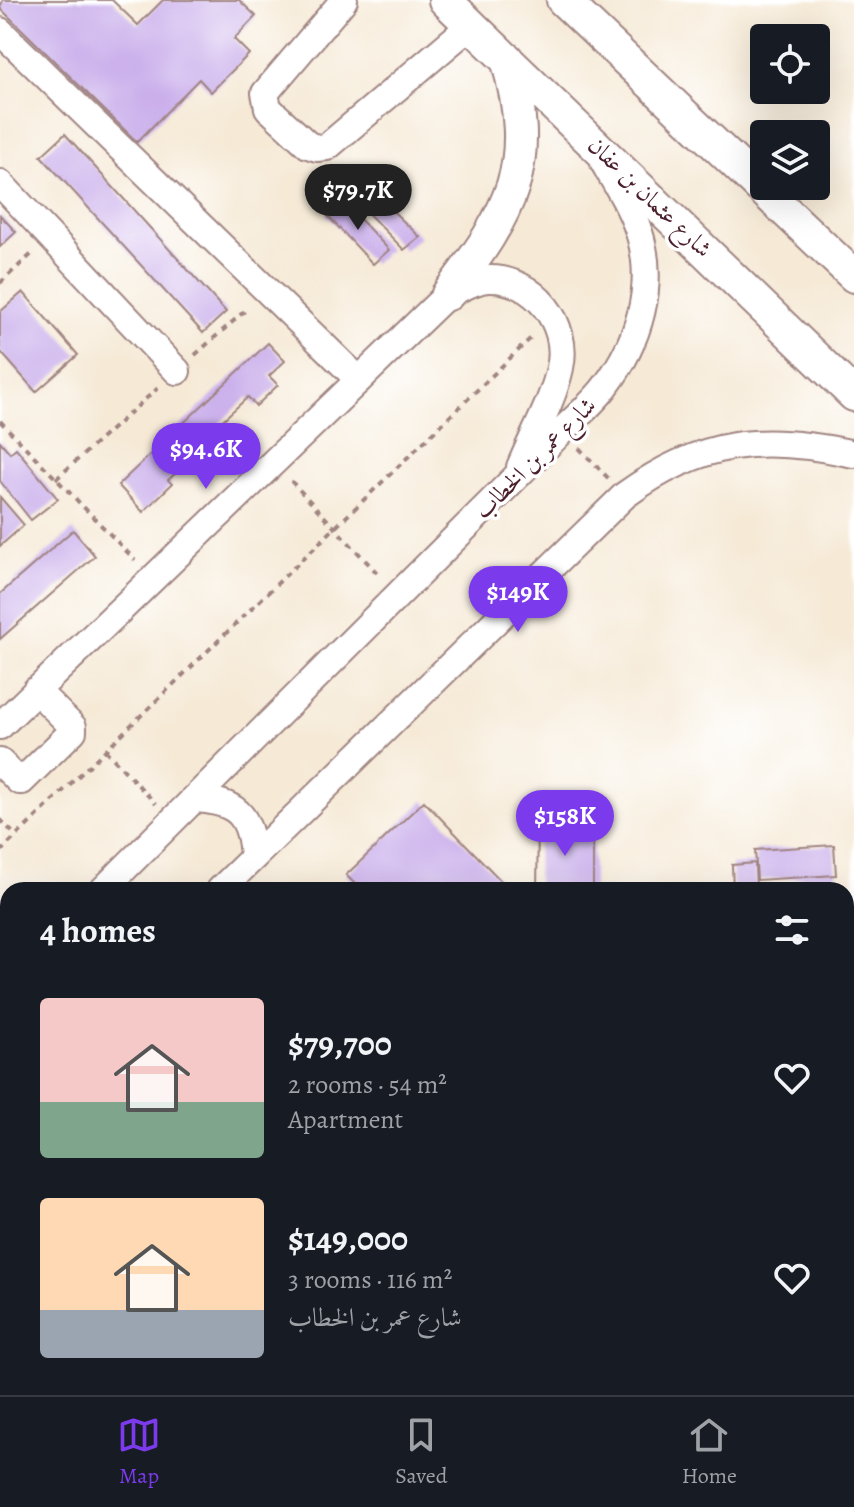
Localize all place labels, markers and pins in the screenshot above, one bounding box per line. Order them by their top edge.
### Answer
pin: $79.7K [293,164,423,232]
pin: $94.6K [141,423,271,491]
pin: $149K [462,566,574,634]
pin: $158K [509,790,621,858]

